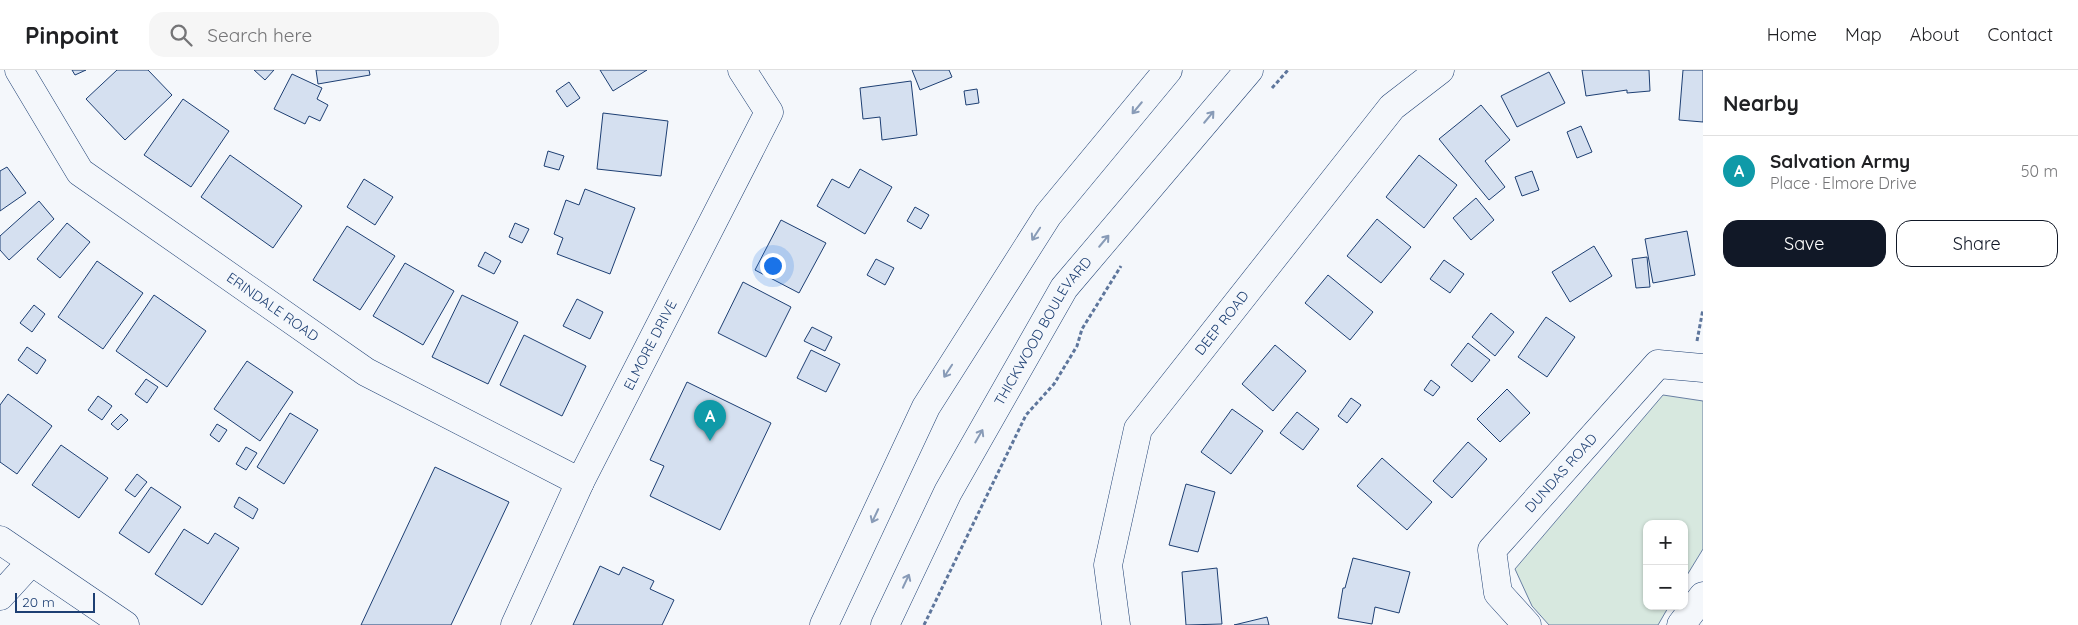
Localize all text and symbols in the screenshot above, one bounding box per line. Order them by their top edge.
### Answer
search box [149,12,499,57]
text: Pinpoint [25,20,119,50]
icon: search [167,21,195,49]
text: Search here [207,23,312,47]
text: Home [1767,23,1817,46]
text: Map [1845,23,1882,46]
text: About [1910,23,1960,46]
text: Contact [1988,23,2053,46]
text: Nearby [1723,90,1799,116]
one-way arrow [1132,101,1143,114]
one-way arrow [1204,111,1215,124]
text: Salvation Army [1770,149,1910,173]
text: A [1734,161,1744,181]
text: 50 m [2021,161,2058,181]
text: Place · Elmore Drive [1770,173,1917,193]
button: Save [1723,220,1886,267]
button: Share [1896,220,2058,267]
one-way arrow [1031,227,1041,241]
one-way arrow [1098,235,1109,248]
your location [760,253,786,279]
street label: THICKWOOD BOULEVARD [990,253,1096,409]
street label: ERINDALE ROAD [223,268,322,345]
street label: DEEP ROAD [1191,287,1253,359]
street label: ELMORE DRIVE [619,297,681,393]
one-way arrow [943,364,953,378]
pin: A [694,400,726,441]
one-way arrow [975,430,985,444]
street label: DUNDAS ROAD [1521,430,1601,516]
one-way arrow [870,508,879,523]
map controls [1643,520,1688,610]
button: + [1643,520,1688,565]
button: − [1643,565,1688,610]
one-way arrow [901,574,911,589]
scale bar [15,590,95,613]
text: 20 m [22,593,55,611]

